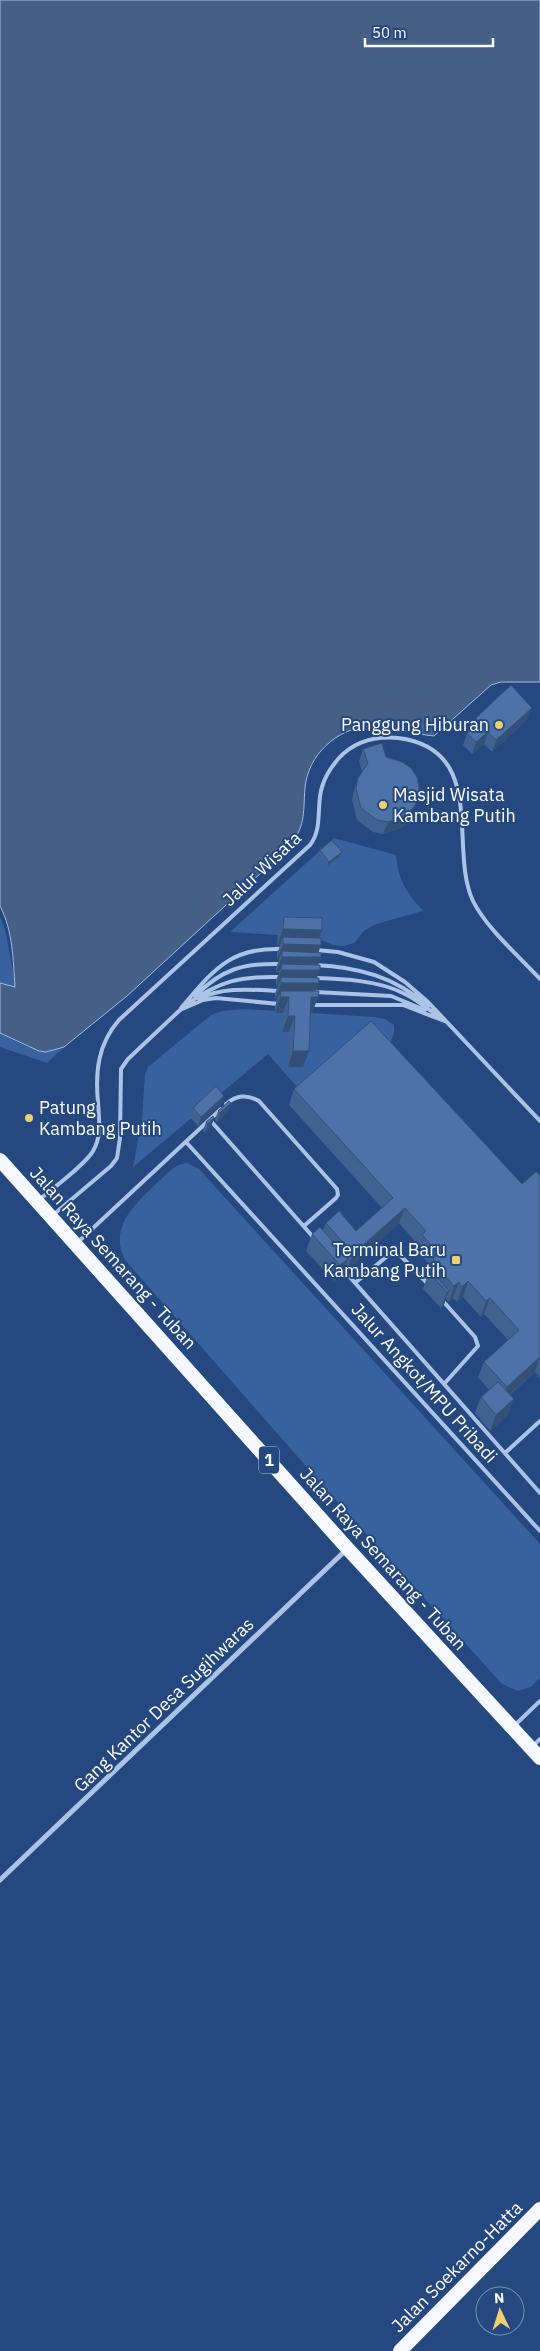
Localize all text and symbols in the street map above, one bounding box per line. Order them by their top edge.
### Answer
scale bar [365,15,492,47]
text: 50 m [372,23,407,42]
place label: Panggung Hiburan [341,713,489,736]
marker: Panggung Hiburan [493,719,505,731]
place label: Masjid Wisata Kambang Putih [393,783,516,827]
marker: Masjid Wisata Kambang Putih [377,799,389,811]
street label: Jalur Wisata [217,826,306,911]
place label: Patung Kambang Putih [39,1096,162,1140]
marker: Patung Kambang Putih [23,1112,35,1124]
street label: Jalan Raya Semarang - Tuban [25,1161,202,1354]
place label: Terminal Baru Kambang Putih [323,1238,446,1282]
marker: Terminal Baru Kambang Putih [450,1254,462,1266]
street label: Jalur Angkot/MPU Pribadi [346,1298,502,1467]
road number: 1 [259,1446,279,1474]
street label: Jalan Raya Semarang - Tuban [295,1462,472,1655]
street label: Gang Kantor Desa Sugihwaras [69,1612,259,1797]
street label: Jalan Soekarno-Hatta [386,2196,527,2337]
north arrow [475,2286,525,2336]
text: N [493,2289,505,2307]

